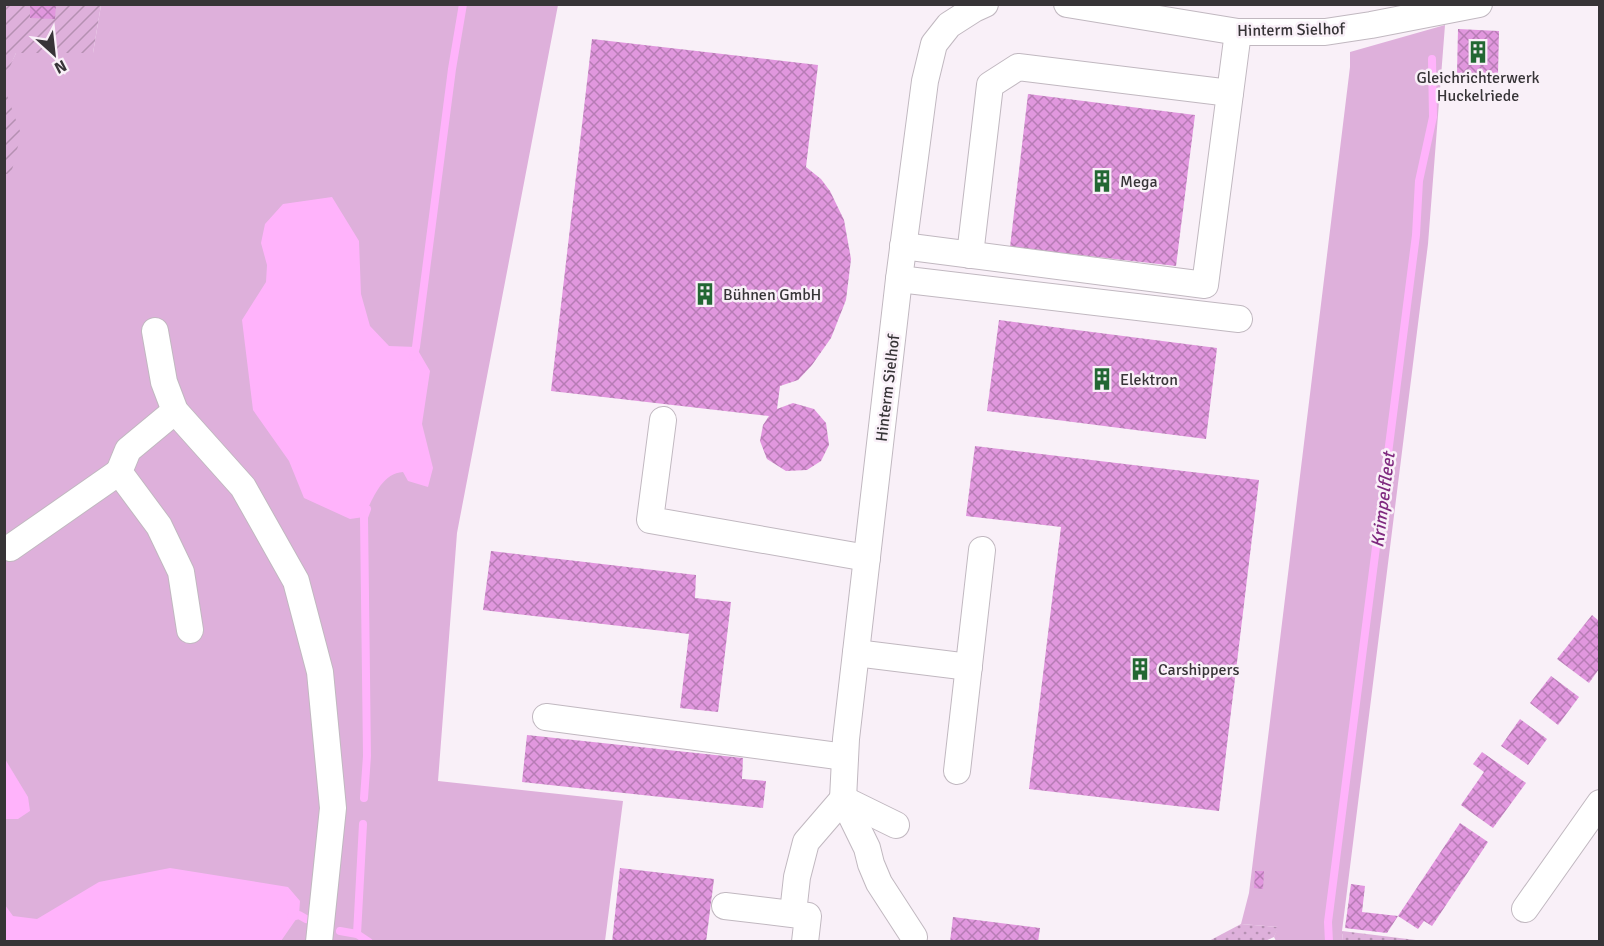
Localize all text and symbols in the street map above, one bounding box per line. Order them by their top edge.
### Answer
street label: Hinterm Sielhof [1237,19,1346,41]
north arrow [24,24,84,84]
building icon: Gleichrichterwerk Huckelriede [1465,39,1491,65]
text: N [51,55,70,78]
place label: Gleichrichterwerk Huckelriede [1416,68,1540,106]
building icon: Mega [1089,168,1115,194]
place label: Mega [1120,172,1158,192]
building icon: Bühnen GmbH [692,281,718,307]
place label: Bühnen GmbH [723,285,821,305]
street label: Hinterm Sielhof [872,333,905,443]
building icon: Elektron [1089,366,1115,392]
place label: Elektron [1120,370,1178,390]
water label: Krimpelfleet [1366,448,1400,549]
building icon: Carshippers [1127,656,1153,682]
place label: Carshippers [1158,660,1239,680]

